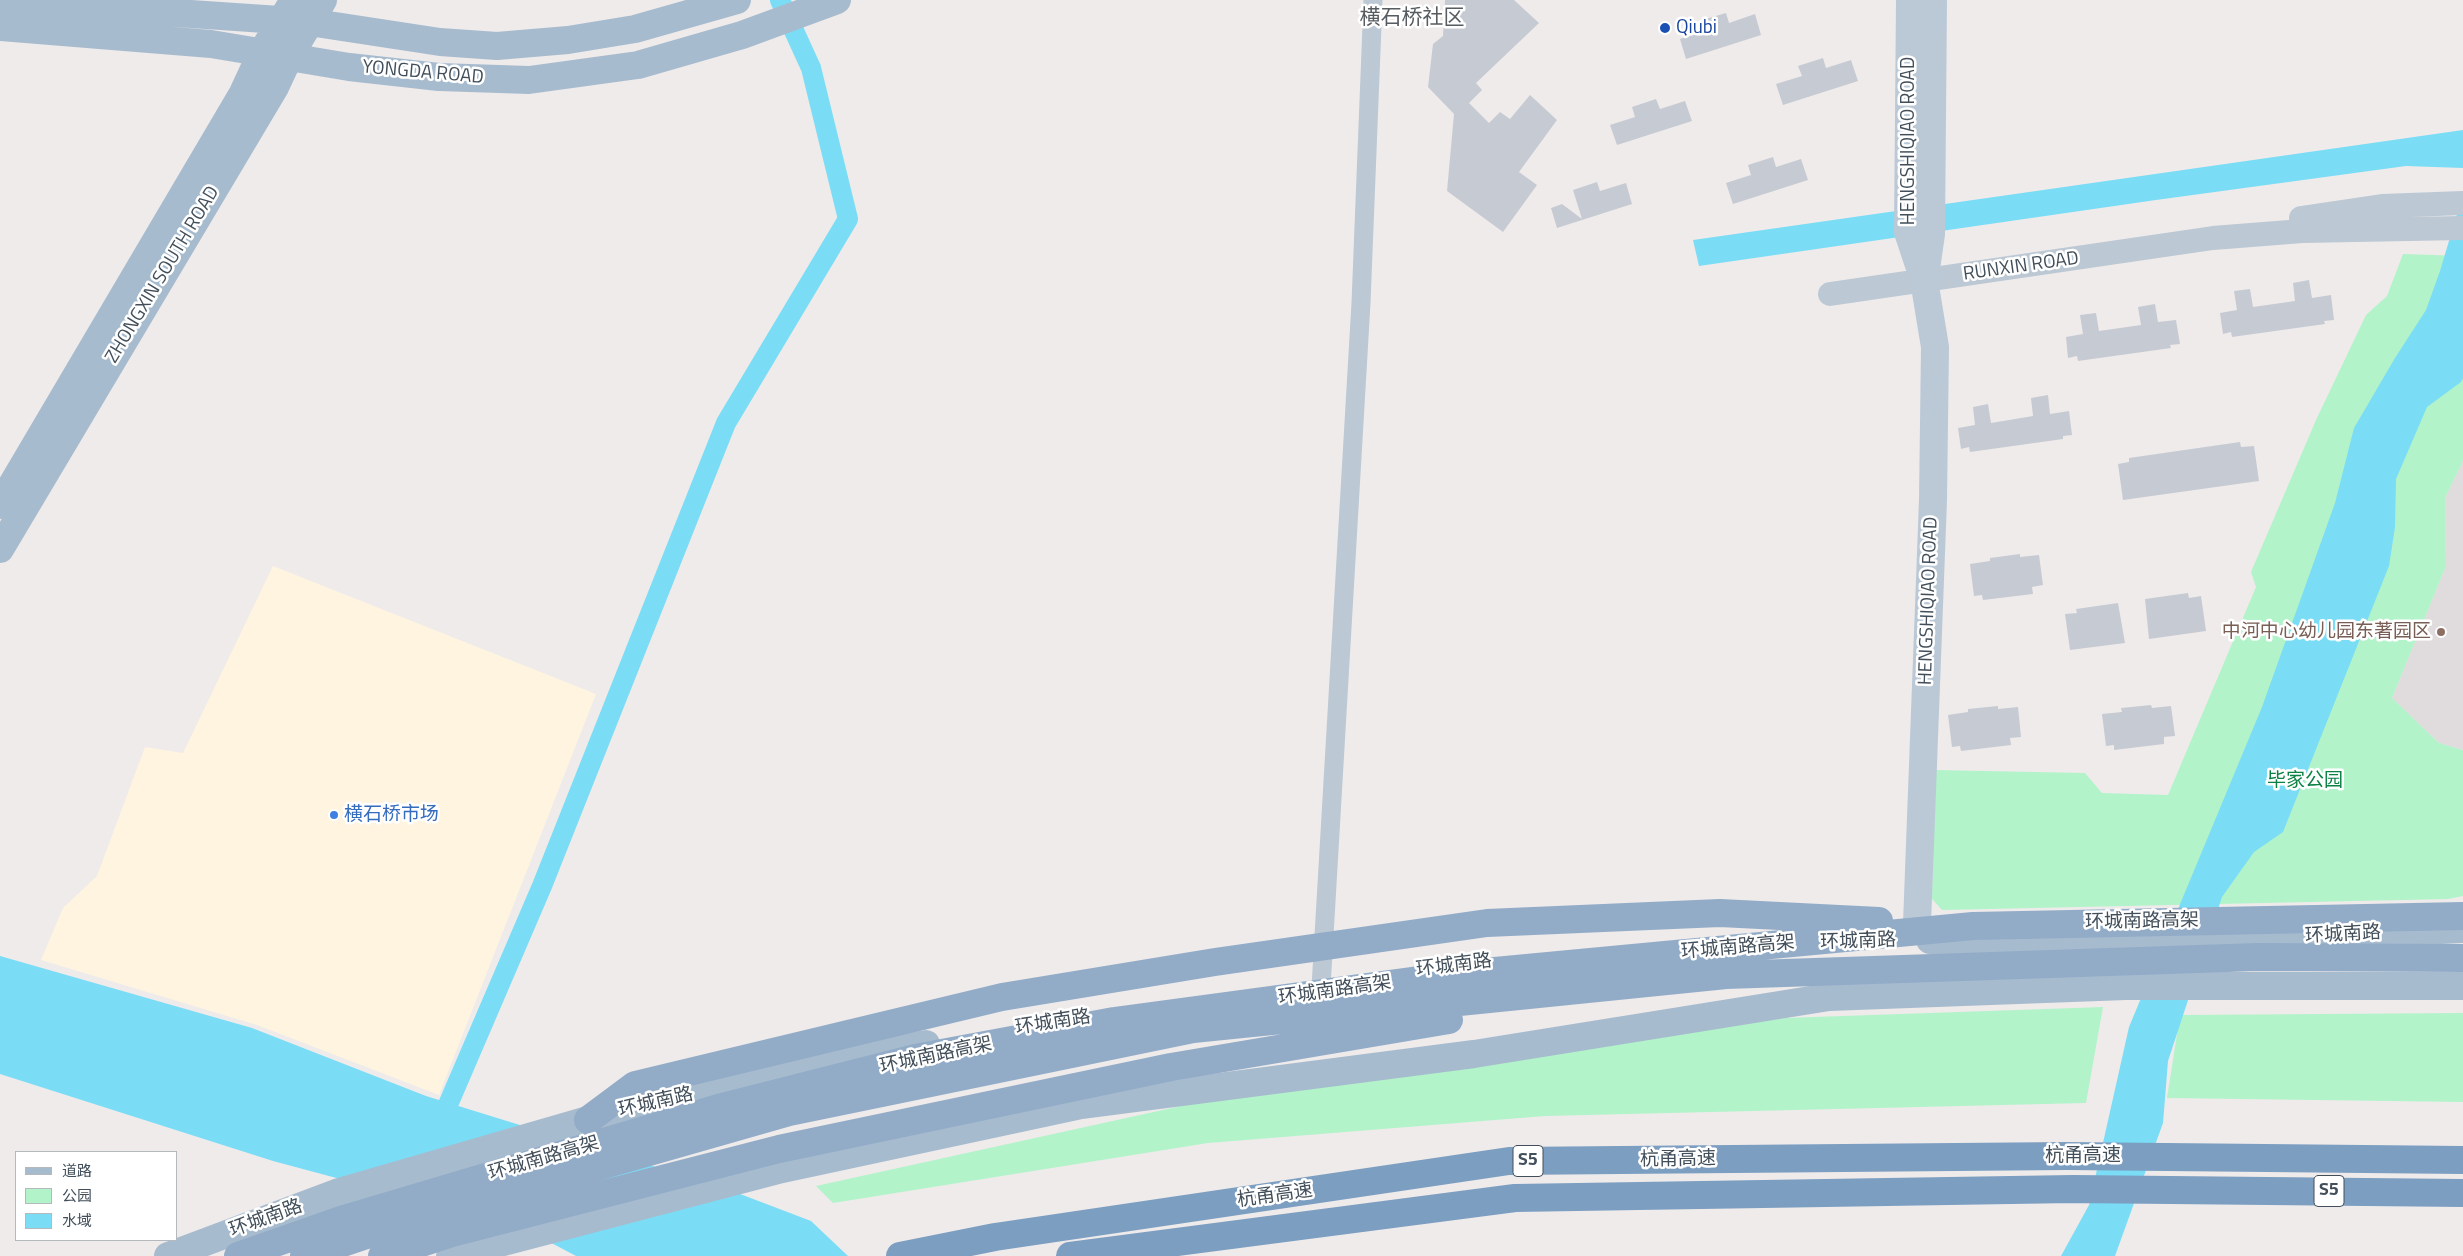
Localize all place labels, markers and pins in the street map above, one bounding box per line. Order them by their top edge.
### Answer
place label: Qiubi [1676,17,1717,39]
marker: Qiubi [1658,21,1672,35]
place label: 中河中心幼儿园东著园区 [2222,621,2431,643]
marker: 中河中心幼儿园东著园区 [2435,626,2447,638]
place label: 横石桥市场 [344,804,439,826]
marker: 横石桥市场 [328,809,340,821]

